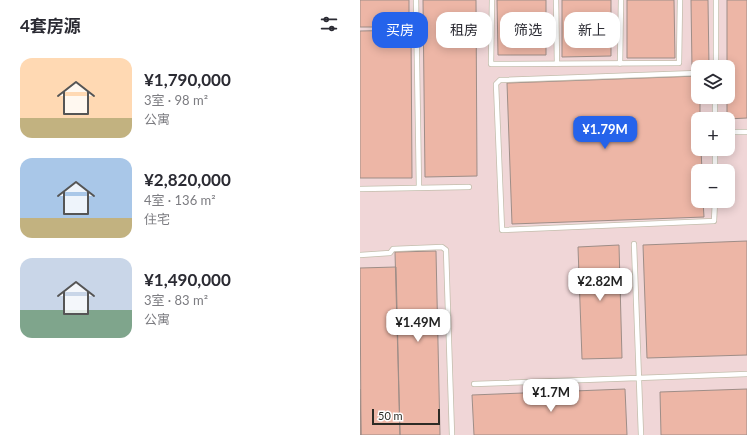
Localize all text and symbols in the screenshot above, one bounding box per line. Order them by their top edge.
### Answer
chip: 买房 [372,12,428,48]
chip: 租房 [436,12,492,48]
chip: 筛选 [500,12,556,48]
chip: 新上 [564,12,620,48]
icon: filters [318,13,340,35]
text: 4套房源 [20,15,81,36]
map controls [691,60,735,208]
button: layers [691,60,735,104]
text: ¥1,790,000 [144,69,231,90]
icon: home [52,74,100,122]
text: 3室 · 98 m² [144,92,208,108]
text: 公寓 [144,111,170,127]
button: + [691,112,735,156]
pin: ¥1.79M [572,116,638,150]
text: ¥1.79M [582,121,628,137]
button: − [691,164,735,208]
text: ¥2,820,000 [144,169,231,190]
icon: home [52,174,100,222]
text: 4室 · 136 m² [144,192,216,208]
text: 住宅 [144,211,170,227]
pin: ¥2.82M [567,268,633,302]
text: ¥1,490,000 [144,269,231,290]
text: ¥2.82M [577,273,623,289]
icon: home [52,274,100,322]
text: 3室 · 83 m² [144,292,208,308]
pin: ¥1.49M [385,309,451,343]
text: 公寓 [144,311,170,327]
text: ¥1.49M [395,314,441,330]
pin: ¥1.7M [523,379,579,413]
text: ¥1.7M [532,384,570,400]
scale bar [372,407,440,426]
text: 50 m [378,409,403,422]

